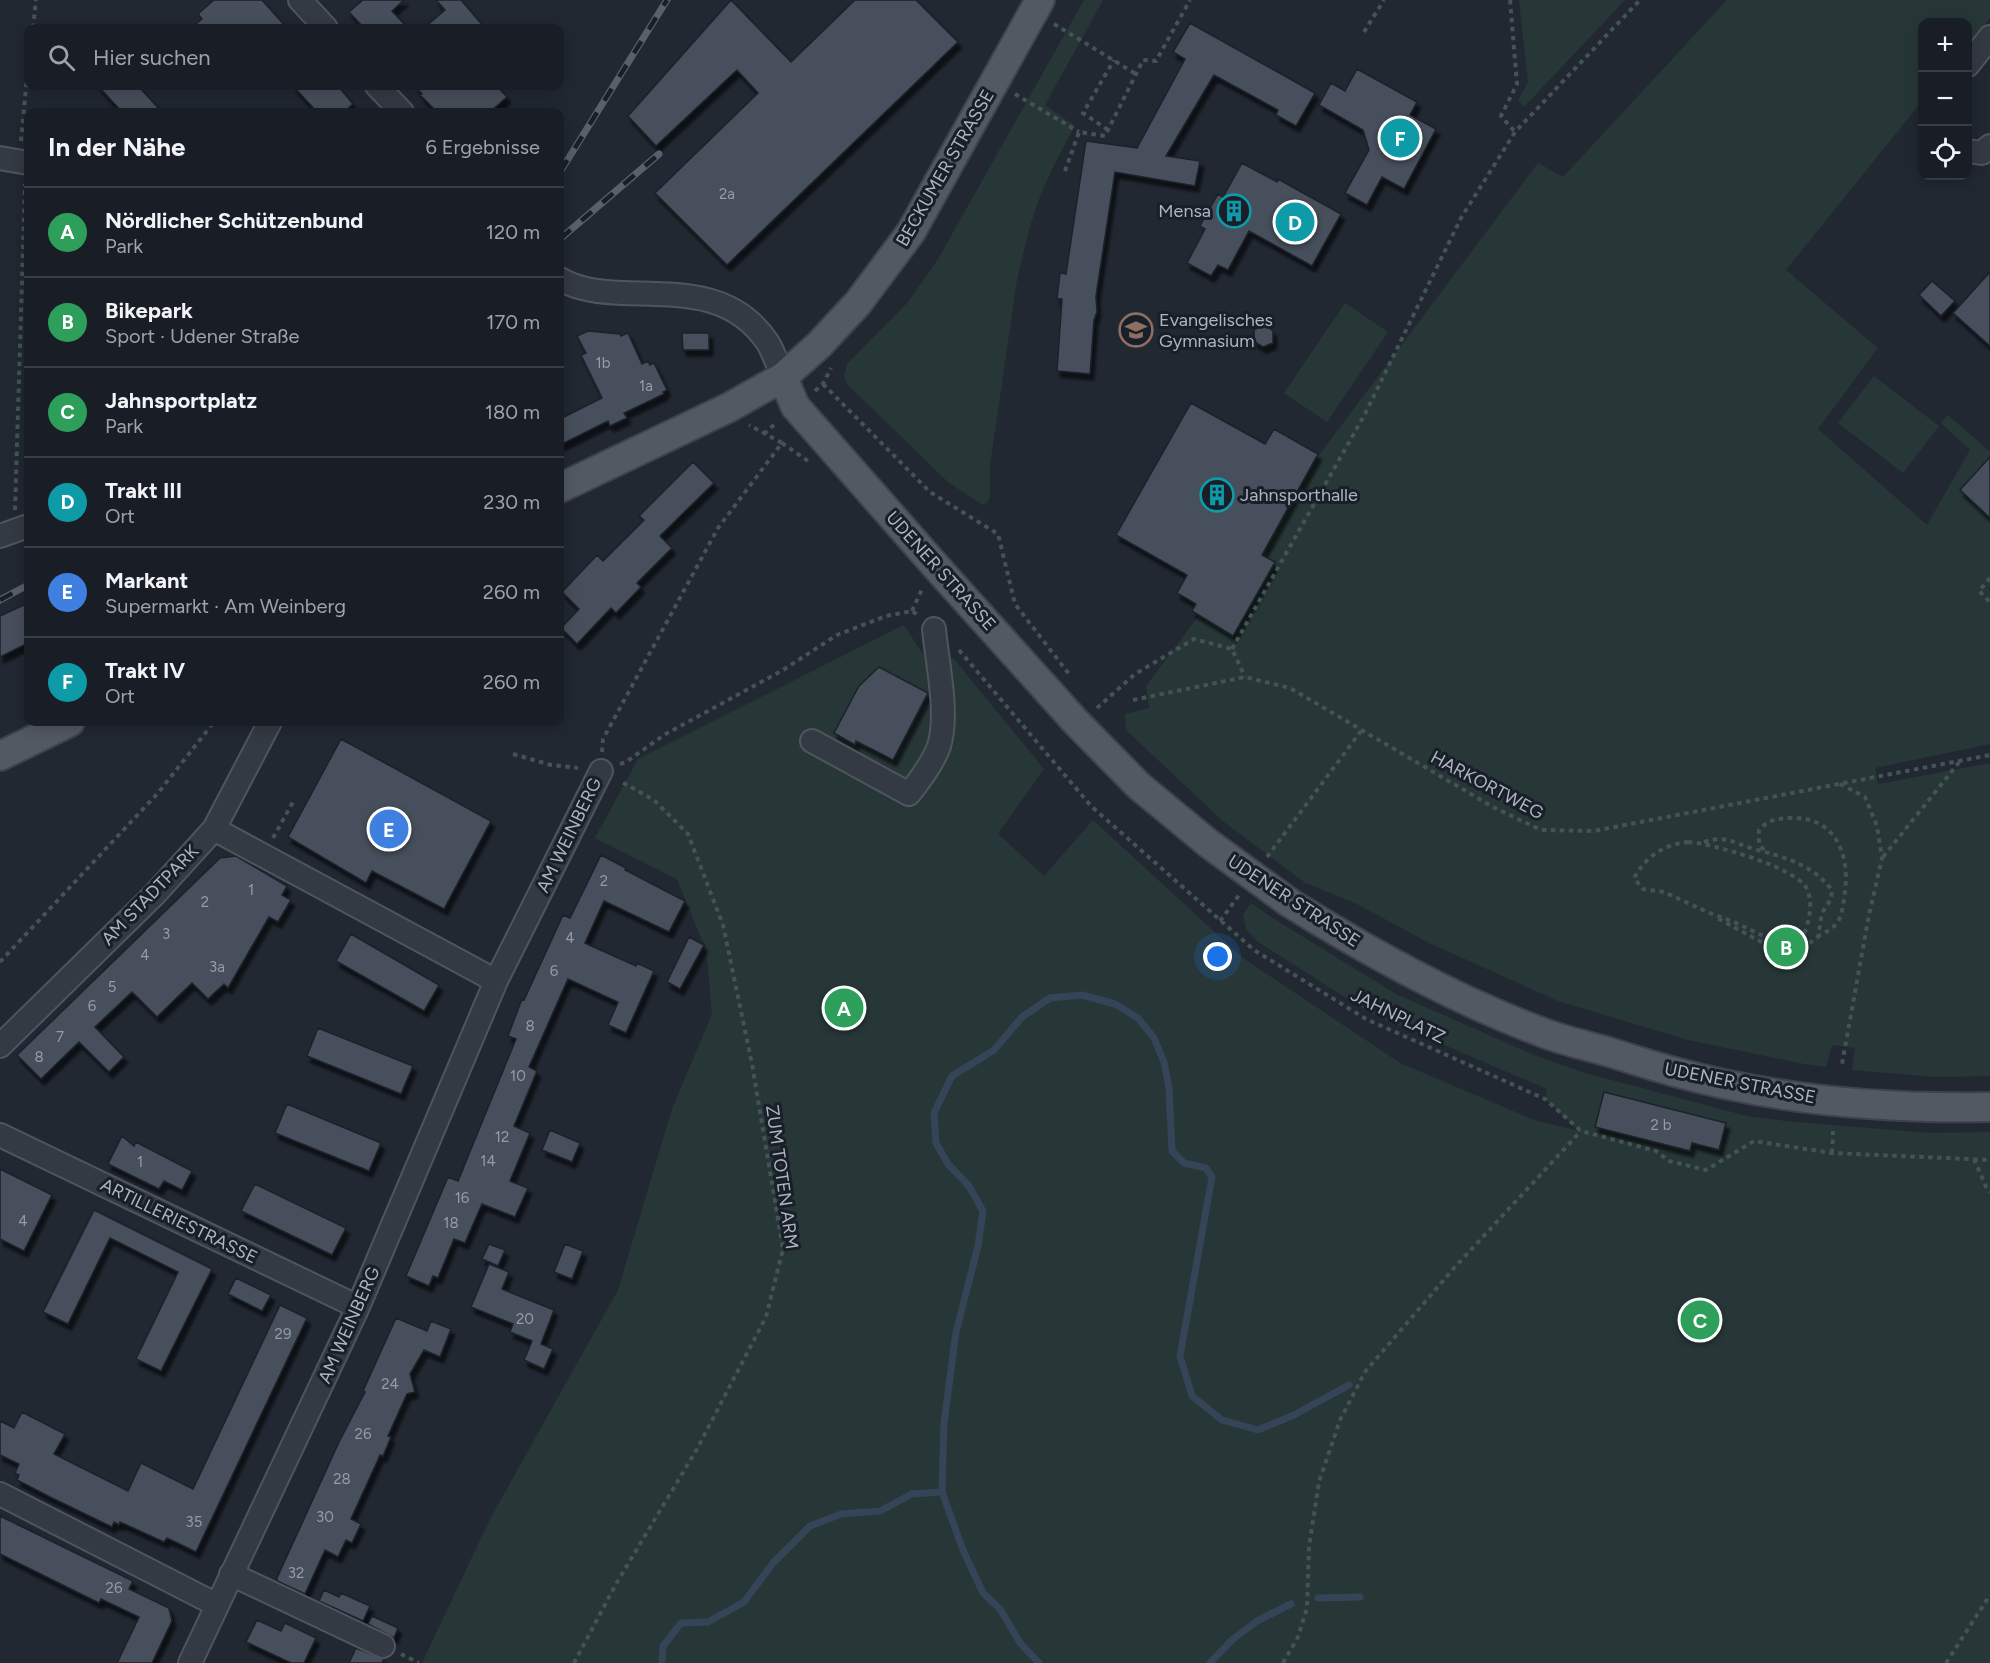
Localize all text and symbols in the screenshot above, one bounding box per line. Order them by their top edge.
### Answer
map controls [1918,18,1972,180]
button: + [1918,18,1972,72]
search box [24,24,564,90]
icon: search [45,41,78,74]
text: Hier suchen [93,44,211,71]
button: − [1918,72,1972,126]
street label: BECKUMER STRASSE [891,86,999,250]
pin: F [1380,116,1420,160]
button: locate [1918,126,1972,180]
text: In der Nähe [48,131,185,163]
text: 6 Ergebnisse [425,135,540,159]
house number: 2a [719,185,735,203]
building icon: Mensa [1216,193,1252,229]
place label: Mensa [1158,200,1211,222]
pin: D [1276,200,1314,244]
text: Nördlicher Schützenbund [105,207,363,234]
text: A [60,220,75,244]
text: 120 m [486,220,540,244]
text: Park [105,234,143,258]
text: Bikepark [105,297,193,324]
place label: Evangelisches Gymnasium [1159,309,1273,352]
text: B [61,310,74,334]
text: 170 m [486,310,540,334]
school or university icon: Evangelisches Gymnasium [1118,312,1154,348]
text: Sport · Udener Straße [105,324,300,348]
house number: 1b [596,354,611,372]
house number: 1a [639,377,653,395]
text: Jahnsportplatz [105,387,257,414]
text: C [60,400,75,424]
text: 180 m [485,400,540,424]
text: Park [105,414,143,438]
text: Trakt III [105,477,182,504]
building icon: Jahnsporthalle [1199,477,1235,513]
place label: Jahnsporthalle [1240,484,1358,506]
text: D [61,490,75,514]
text: 230 m [483,490,540,514]
text: Ort [105,504,135,528]
street label: UDENER STRASSE [882,507,1000,635]
text: Markant [105,567,188,594]
text: E [62,580,73,604]
text: 260 m [483,580,540,604]
text: Supermarkt · Am Weinberg [105,594,346,618]
text: Trakt IV [105,657,185,684]
text: F [62,670,73,694]
text: 260 m [483,670,540,694]
text: Ort [105,684,135,708]
street label: HARKORTWEG [1427,746,1547,824]
street label: AM WEINBERG [532,774,606,896]
pin: E [370,806,408,852]
street label: AM STADTPARK [97,840,203,950]
street label: UDENER STRASSE [1224,850,1364,952]
house number: 2 [600,872,608,890]
house number: 1 [248,881,254,899]
house number: 2 [201,893,209,911]
pin: B [1766,924,1806,970]
house number: 3 [162,925,170,943]
house number: 4 [565,929,575,947]
your location [1203,942,1232,971]
house number: 4 [140,946,150,964]
house number: 3a [209,958,225,976]
house number: 6 [550,962,559,980]
house number: 5 [108,978,116,996]
street label: JAHNPLATZ [1347,984,1449,1048]
pin: A [824,986,864,1030]
house number: 6 [88,997,97,1015]
house number: 8 [525,1017,535,1035]
house number: 7 [56,1028,64,1046]
house number: 8 [34,1048,44,1066]
street label: UDENER STRASSE [1663,1058,1817,1108]
house number: 10 [510,1067,526,1085]
street label: ZUM TOTEN ARM [761,1104,803,1250]
house number: 2 b [1651,1116,1672,1134]
house number: 12 [495,1128,509,1146]
house number: 14 [480,1152,496,1170]
house number: 1 [137,1153,143,1171]
street label: ARTILLERIESTRASSE [97,1173,261,1269]
house number: 16 [455,1189,470,1207]
house number: 4 [18,1212,28,1230]
house number: 18 [443,1214,459,1232]
street label: AM WEINBERG [313,1263,385,1387]
pin: C [1680,1298,1720,1342]
house number: 20 [516,1310,534,1328]
house number: 29 [275,1325,291,1343]
house number: 24 [381,1375,399,1393]
house number: 26 [355,1425,372,1443]
house number: 28 [333,1470,351,1488]
house number: 30 [316,1508,334,1526]
house number: 35 [186,1513,202,1531]
house number: 32 [288,1564,304,1582]
house number: 26 [106,1579,123,1597]

